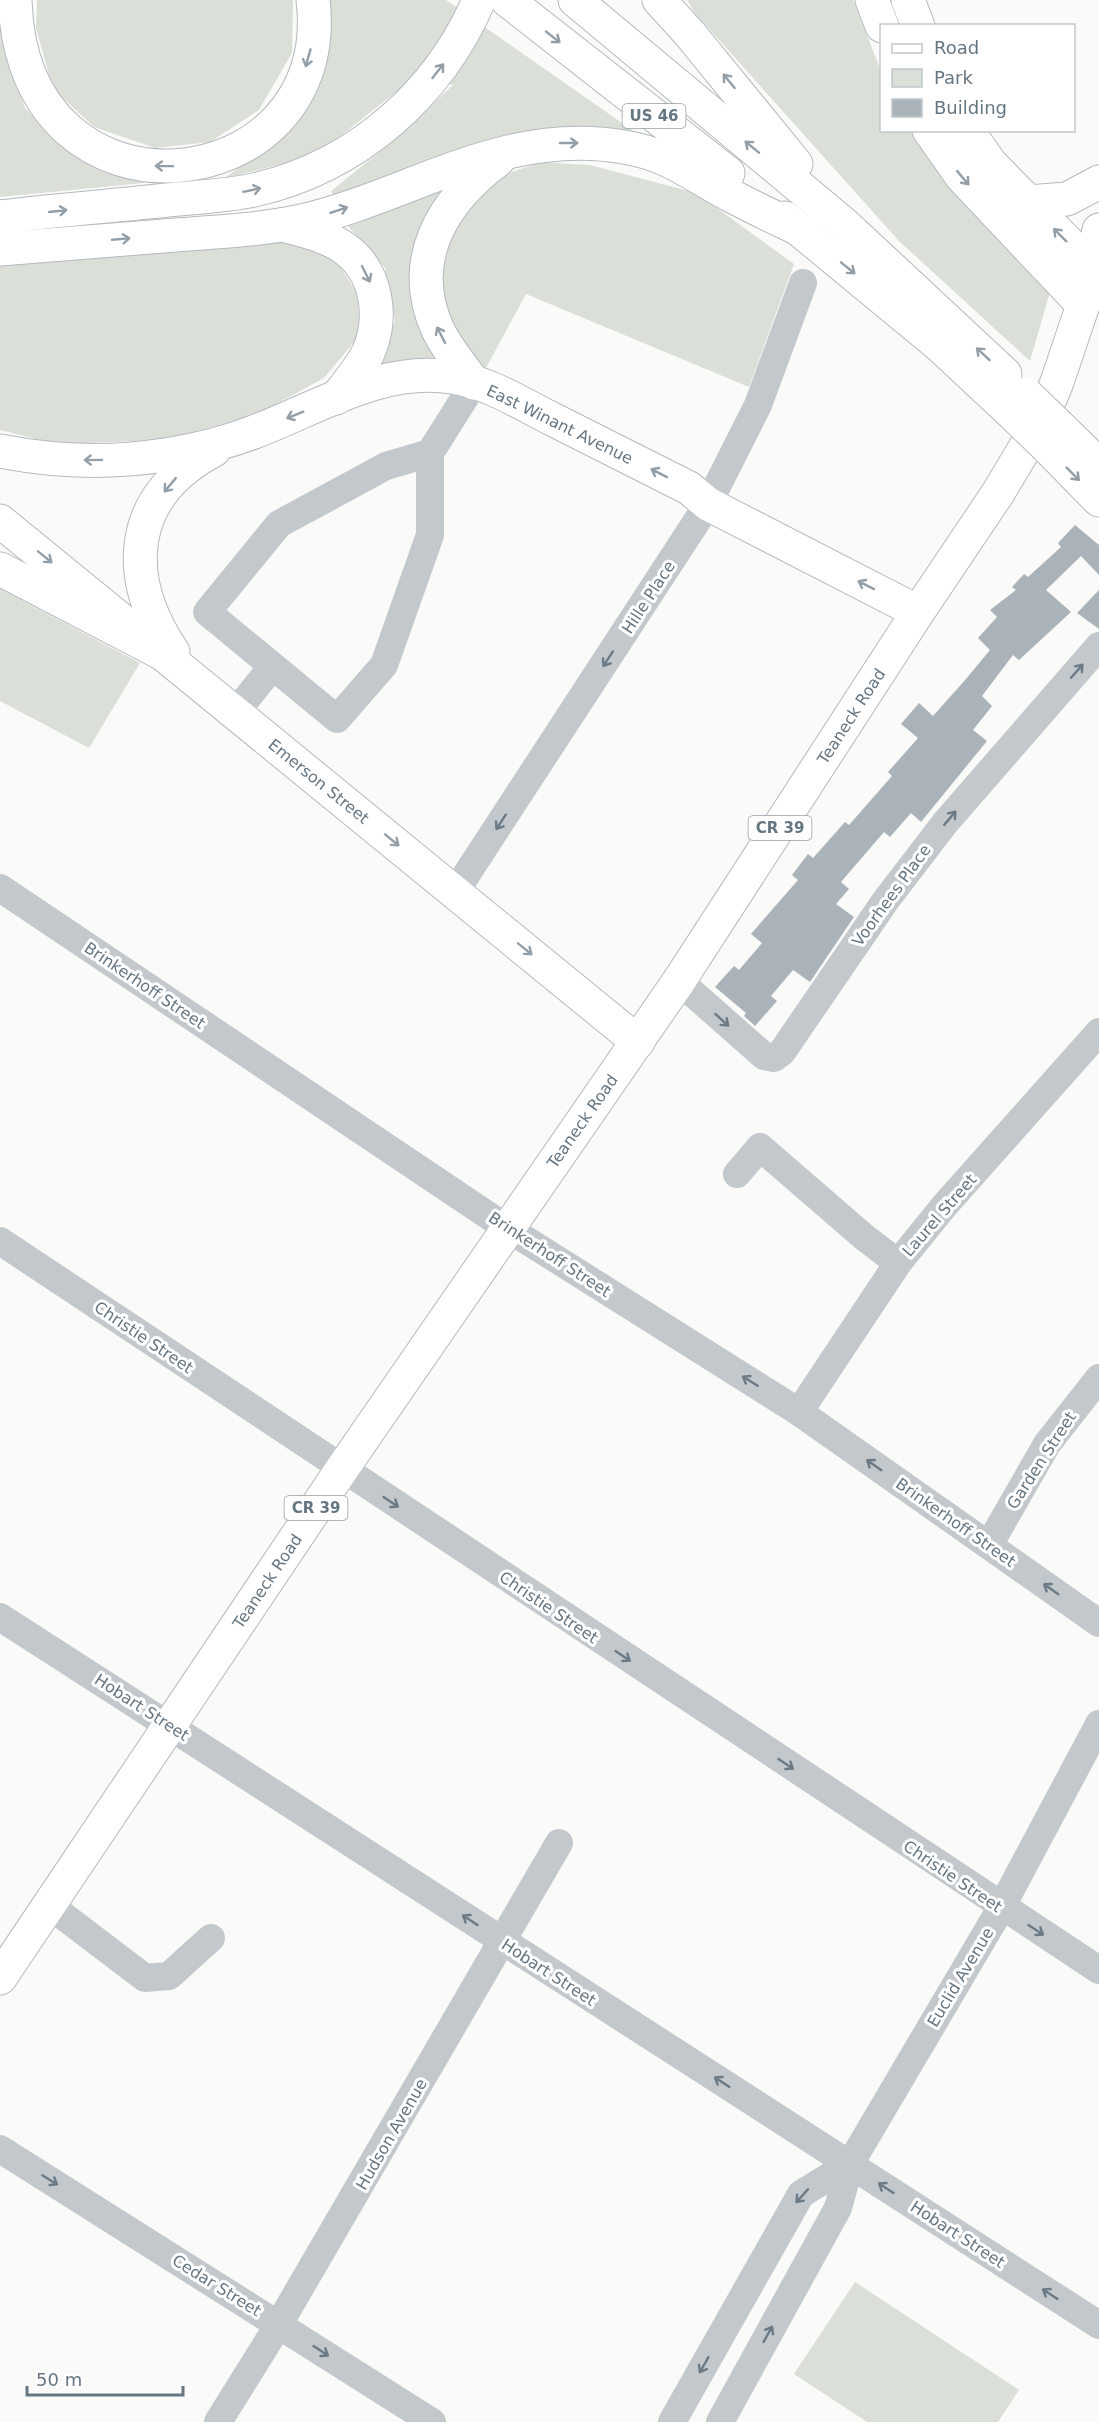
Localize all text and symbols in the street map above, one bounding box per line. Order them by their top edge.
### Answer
legend [880,24,1075,132]
one-way arrow [545,30,561,43]
text: Road [934,37,979,58]
one-way arrow [302,48,313,67]
one-way arrow [432,63,445,79]
text: Park [934,67,973,88]
one-way arrow [723,74,736,90]
text: Building [934,97,1007,118]
road number: US 46 [622,104,686,128]
one-way arrow [559,137,579,149]
one-way arrow [744,140,760,153]
one-way arrow [155,160,175,172]
one-way arrow [956,170,970,185]
one-way arrow [242,183,261,195]
one-way arrow [329,203,348,214]
one-way arrow [48,205,68,216]
one-way arrow [1053,227,1068,242]
one-way arrow [111,234,131,245]
one-way arrow [840,261,856,274]
one-way arrow [360,265,372,282]
one-way arrow [435,326,446,344]
one-way arrow [976,347,991,361]
street label: East Winant Avenue [484,381,636,468]
one-way arrow [286,410,304,421]
one-way arrow [84,454,104,466]
one-way arrow [651,467,669,479]
one-way arrow [1066,467,1081,482]
one-way arrow [163,477,176,493]
one-way arrow [37,551,53,564]
street label: Hille Place [618,557,679,637]
one-way arrow [857,579,875,591]
one-way arrow [602,650,614,667]
one-way arrow [1070,664,1084,679]
street label: Teaneck Road [813,665,889,768]
street label: Emerson Street [264,735,373,828]
one-way arrow [943,810,956,826]
one-way arrow [495,814,508,831]
road number: CR 39 [748,816,812,840]
one-way arrow [383,834,399,847]
street label: Voorhees Place [848,841,935,950]
street label: Brinkerhoff Street [81,938,209,1033]
one-way arrow [517,942,532,956]
one-way arrow [715,1013,730,1027]
street label: Teaneck Road [543,1071,622,1173]
street label: Laurel Street [898,1170,980,1260]
street label: Brinkerhoff Street [485,1208,614,1301]
street label: Christie Street [91,1297,197,1377]
one-way arrow [742,1375,759,1387]
street label: Garden Street [1003,1408,1080,1513]
one-way arrow [867,1459,883,1471]
street label: Brinkerhoff Street [892,1474,1019,1571]
road number: CR 39 [284,1496,348,1520]
one-way arrow [382,1496,399,1508]
street label: Teaneck Road [228,1530,306,1633]
street label: Christie Street [496,1567,602,1647]
one-way arrow [1044,1583,1060,1595]
one-way arrow [615,1650,632,1663]
street label: Hobart Street [91,1670,192,1745]
one-way arrow [777,1758,794,1770]
street label: Christie Street [900,1836,1006,1916]
one-way arrow [462,1914,478,1926]
street label: Euclid Avenue [923,1924,998,2030]
one-way arrow [1027,1924,1044,1936]
street label: Hobart Street [498,1935,599,2010]
street label: Hudson Avenue [352,2075,431,2193]
one-way arrow [714,2076,731,2088]
one-way arrow [41,2173,58,2186]
one-way arrow [878,2181,895,2193]
one-way arrow [795,2189,809,2204]
street label: Hobart Street [907,2197,1008,2272]
street label: Cedar Street [169,2251,265,2320]
one-way arrow [1042,2287,1059,2299]
one-way arrow [762,2326,774,2343]
one-way arrow [312,2345,329,2357]
one-way arrow [698,2355,709,2373]
scale bar [27,2359,183,2397]
text: 50 m [36,2369,82,2390]

